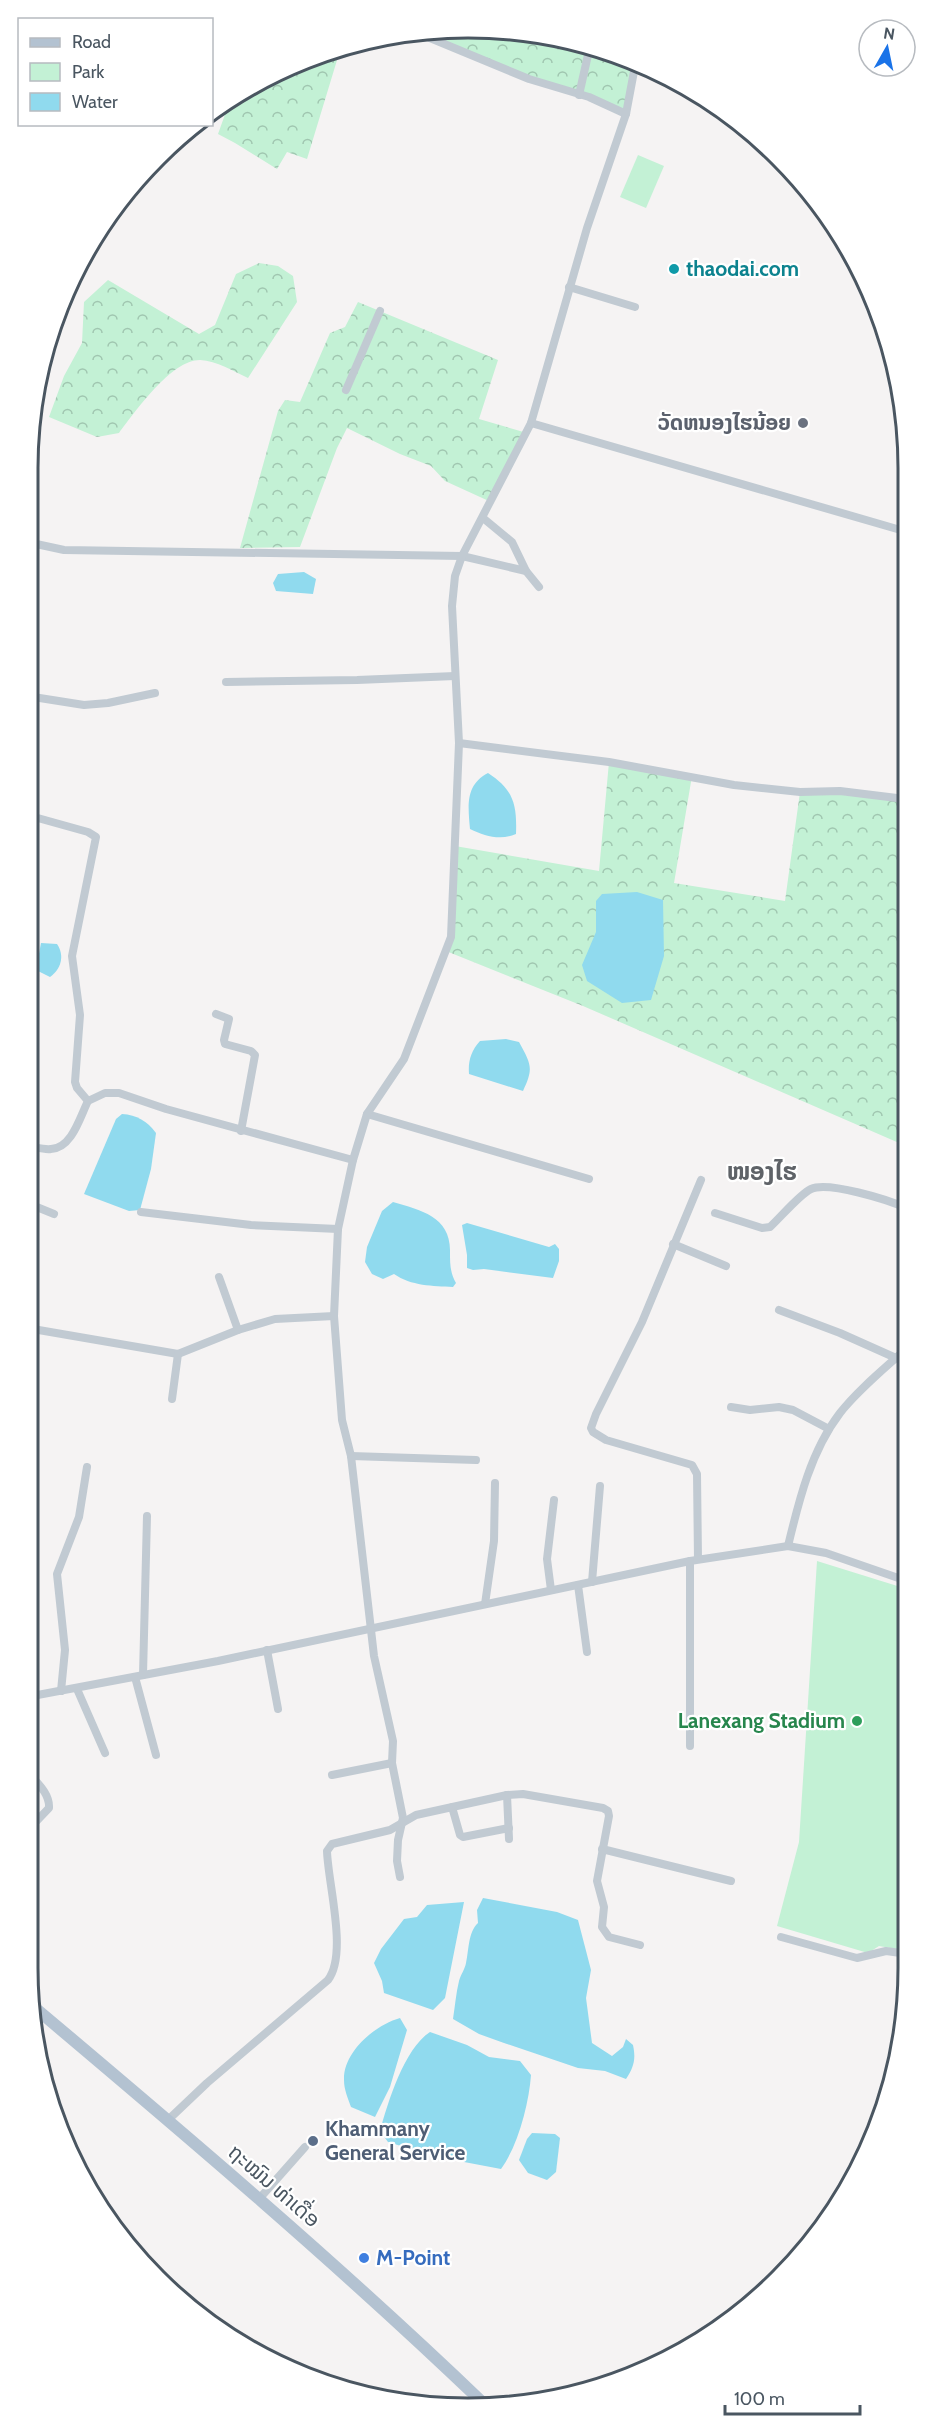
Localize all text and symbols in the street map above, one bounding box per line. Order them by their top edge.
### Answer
legend [18,18,213,126]
north arrow [857,18,917,78]
text: N [882,23,896,44]
text: Road [72,31,111,53]
text: Park [72,61,105,83]
text: Water [72,91,118,113]
place label: thaodai.com [686,256,799,281]
marker: thaodai.com [667,262,681,276]
place label: ວັດຫນອງໄຮນ້ອຍ [658,410,791,435]
marker: ວັດຫນອງໄຮນ້ອຍ [796,416,810,430]
district label: ໜອງໄຮ [727,1157,797,1186]
place label: Lanexang Stadium [678,1708,845,1733]
marker: Lanexang Stadium [850,1714,864,1728]
place label: Khammany General Service [325,2116,465,2165]
marker: Khammany General Service [306,2134,320,2148]
street label: ຖະໝົນ ທ່າເດື່ອ [223,2137,327,2232]
place label: M-Point [376,2245,450,2270]
marker: M-Point [357,2251,371,2265]
scale bar [725,2378,860,2416]
text: 100 m [734,2388,785,2410]

